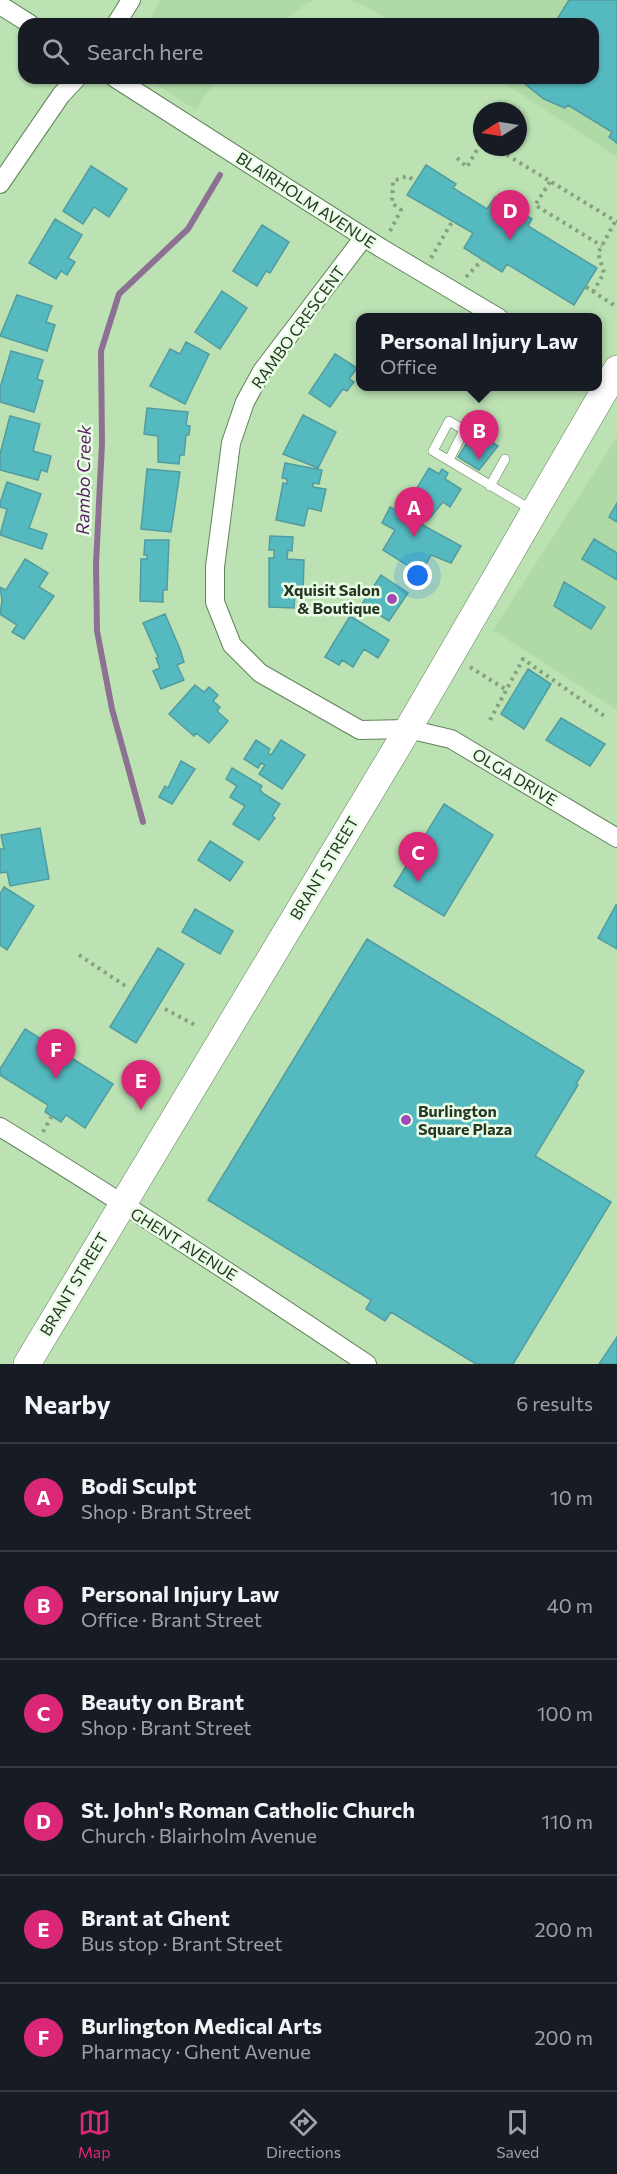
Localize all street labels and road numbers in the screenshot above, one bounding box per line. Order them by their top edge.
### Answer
street label: BLAIRHOLM AVENUE [233,148,379,252]
street label: RAMBO CRESCENT [247,262,348,392]
street label: OLGA DRIVE [470,744,561,809]
street label: BRANT STREET [285,813,362,923]
street label: GHENT AVENUE [127,1203,241,1284]
street label: BRANT STREET [35,1229,112,1339]

